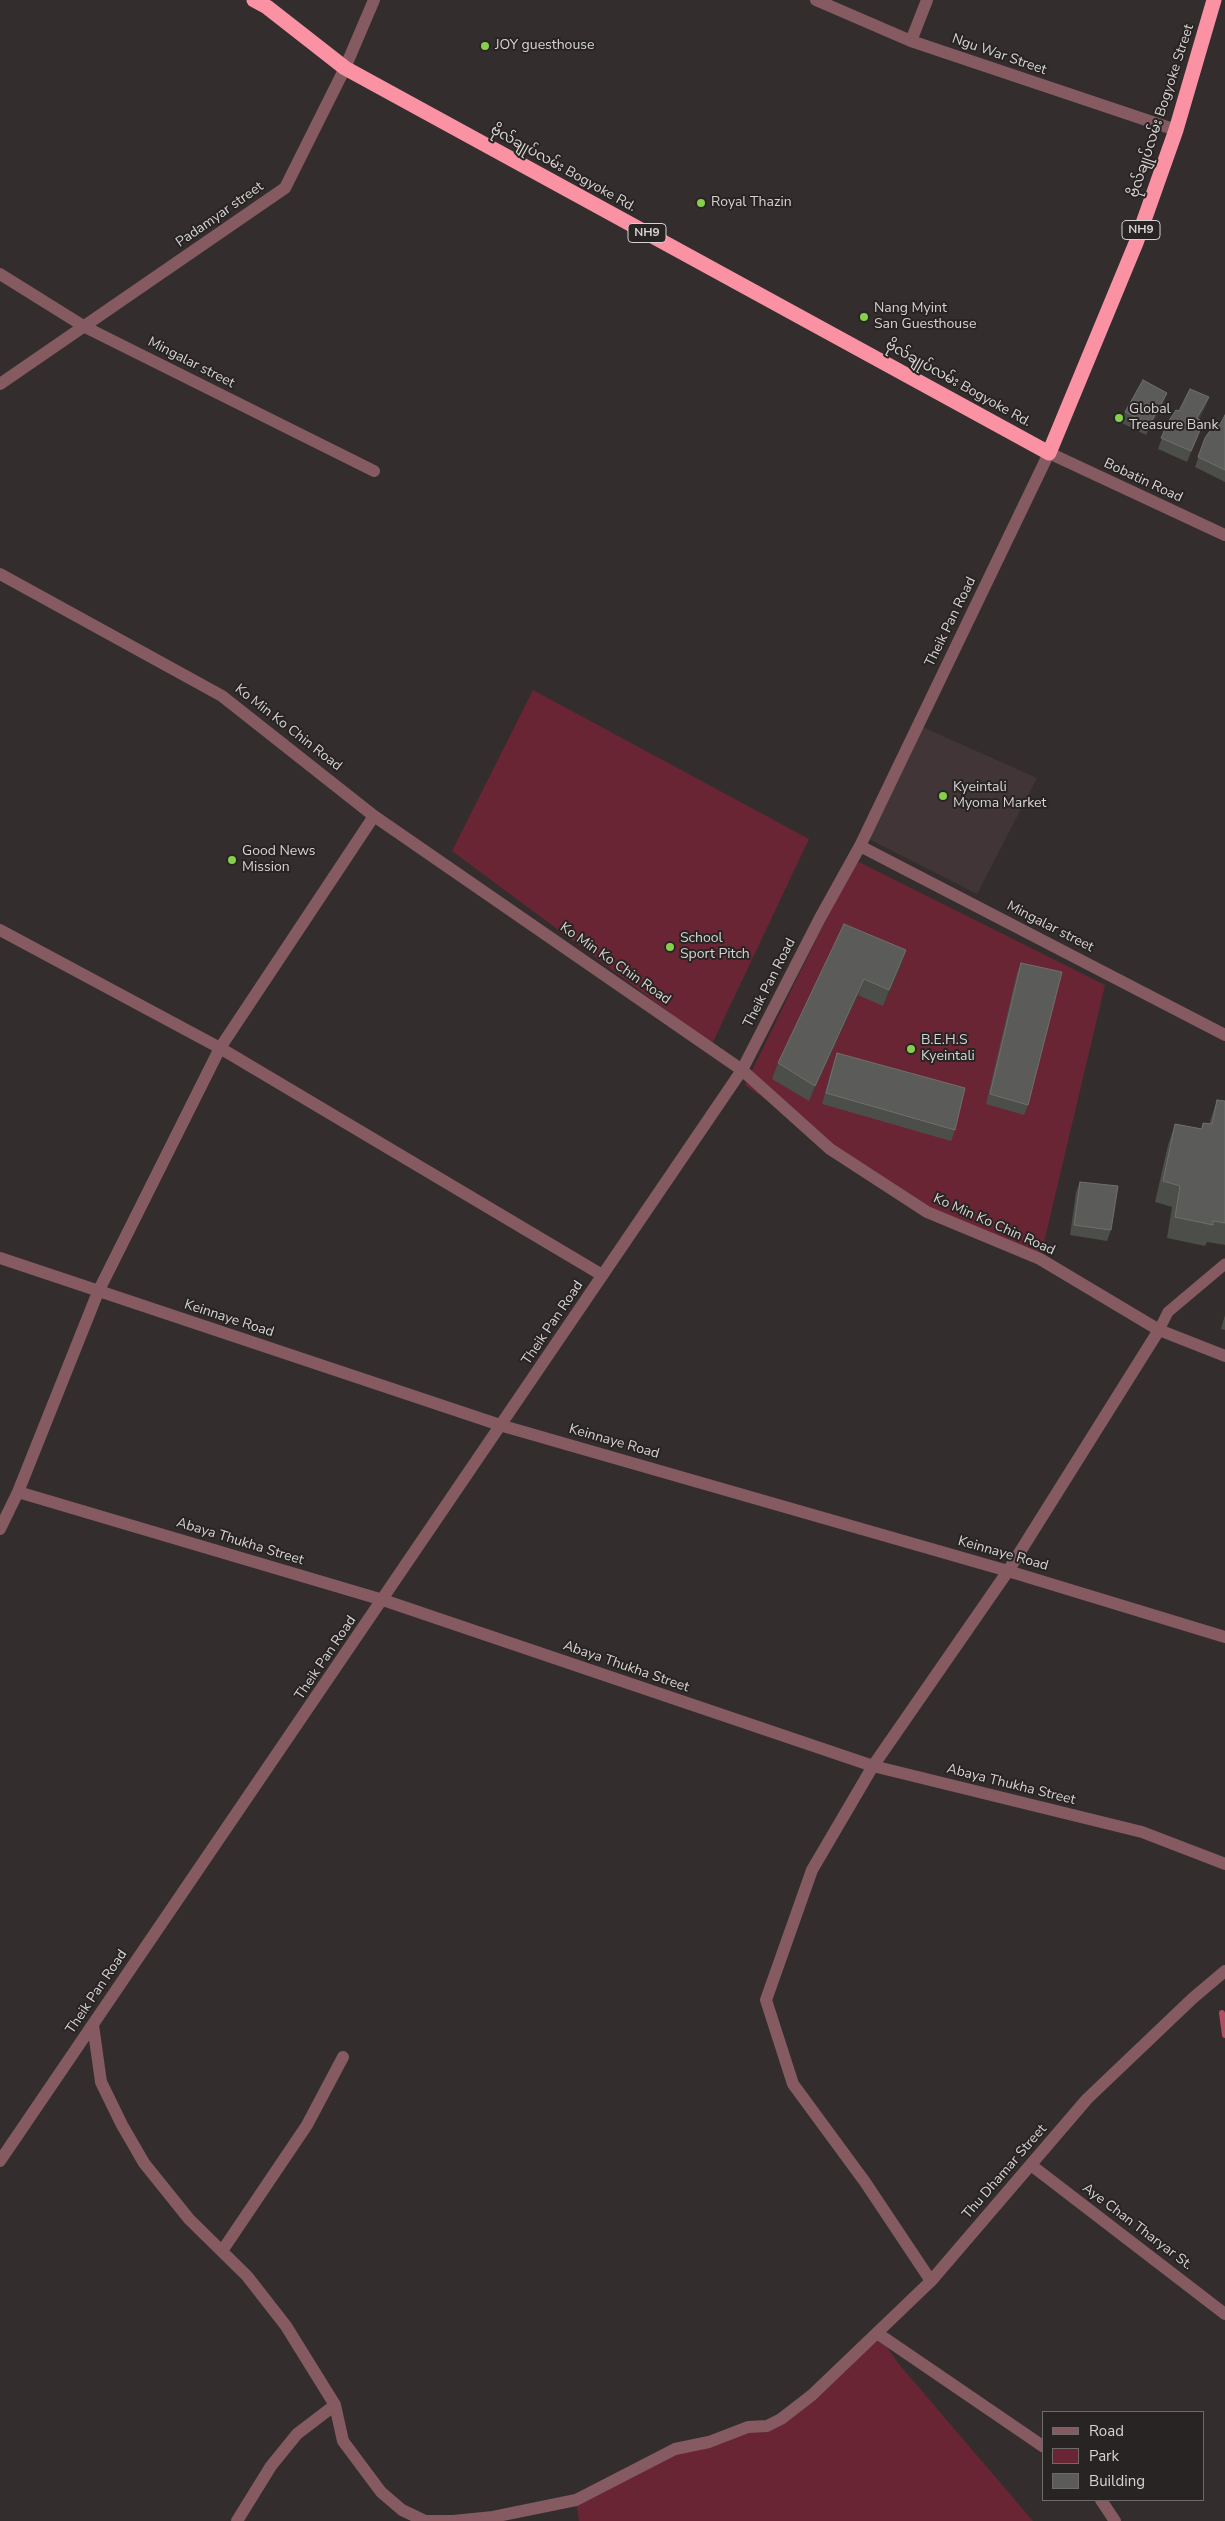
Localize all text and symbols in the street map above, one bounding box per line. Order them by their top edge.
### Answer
street label: ဗိုလ်ချုပ်လမ်း Bogyoke Street [1126,22,1198,200]
street label: Ngu War Street [950,31,1048,79]
place label: JOY guesthouse [495,38,594,54]
marker: JOY guesthouse [479,40,491,52]
street label: ဗိုလ်ချုပ်လမ်း Bogyoke Rd. [487,122,639,216]
street label: Padamyar street [173,179,267,251]
place label: Royal Thazin [711,195,792,211]
marker: Royal Thazin [695,197,707,209]
road number: NH9 [1122,220,1160,240]
road number: NH9 [628,224,666,242]
place label: Nang Myint San Guesthouse [874,301,976,334]
marker: Nang Myint San Guesthouse [858,311,870,323]
street label: Mingalar street [145,334,237,392]
street label: ဗိုလ်ချုပ်လမ်း Bogyoke Rd. [882,337,1034,431]
place label: Global Treasure Bank [1129,402,1219,434]
marker: Global Treasure Bank [1113,412,1125,424]
street label: Bobatin Road [1101,455,1185,507]
street label: Theik Pan Road [922,574,980,670]
street label: Ko Min Ko Chin Road [231,681,345,775]
place label: Kyeintali Myoma Market [953,780,1046,812]
marker: Kyeintali Myoma Market [937,790,949,802]
place label: Good News Mission [242,844,316,876]
marker: Good News Mission [226,854,238,866]
street label: Mingalar street [1004,898,1096,956]
street label: Ko Min Ko Chin Road [556,919,674,1009]
place label: School Sport Pitch [680,931,750,964]
street label: Theik Pan Road [740,936,800,1030]
marker: School Sport Pitch [664,941,676,953]
place label: B.E.H.S Kyeintali [921,1033,975,1066]
marker: B.E.H.S Kyeintali [905,1043,917,1055]
street label: Ko Min Ko Chin Road [931,1191,1057,1259]
street label: Theik Pan Road [519,1278,587,1368]
street label: Keinnaye Road [182,1297,276,1341]
street label: Keinnaye Road [567,1421,661,1463]
street label: Abaya Thukha Street [174,1515,306,1569]
street label: Keinnaye Road [956,1533,1050,1575]
street label: Theik Pan Road [292,1613,360,1703]
street label: Abaya Thukha Street [561,1638,691,1696]
street label: Abaya Thukha Street [945,1761,1077,1809]
street label: Theik Pan Road [63,1947,131,2037]
street label: Thu Dhamar Street [959,2121,1051,2223]
street label: Aye Chan Tharyar St. [1079,2180,1195,2274]
legend [1042,2411,1205,2501]
text: Road [1089,2421,1124,2441]
text: Park [1089,2446,1119,2466]
text: Building [1089,2471,1145,2491]

